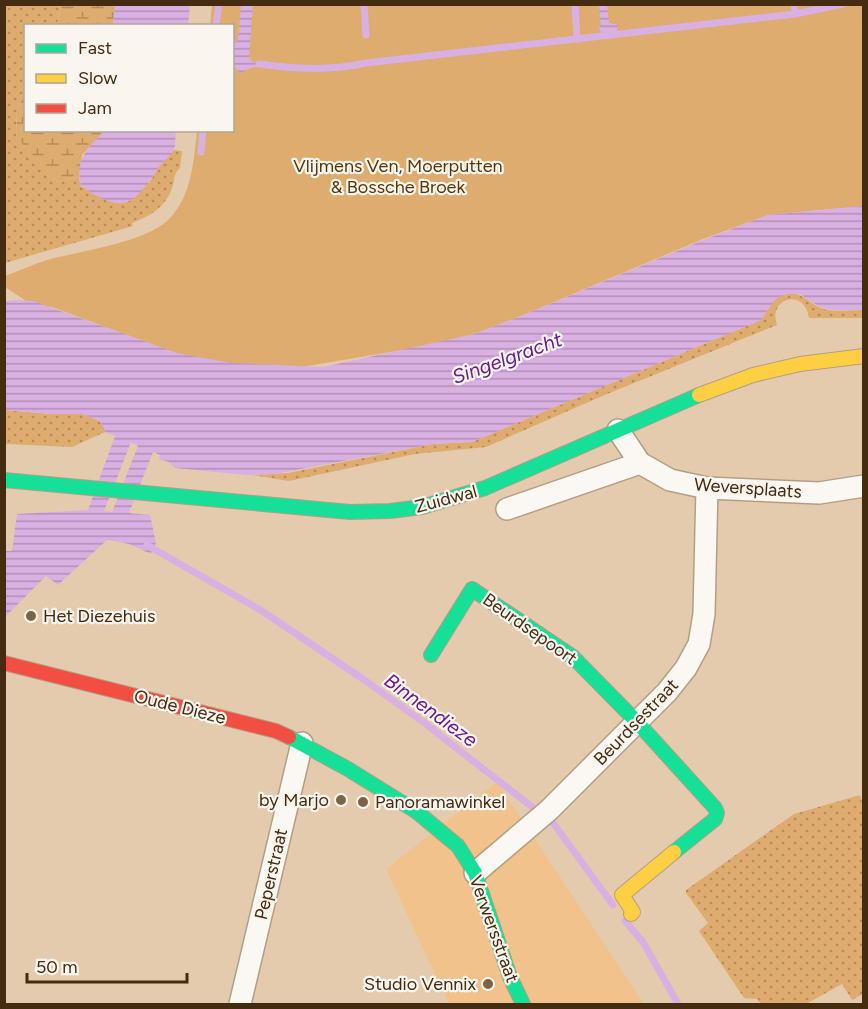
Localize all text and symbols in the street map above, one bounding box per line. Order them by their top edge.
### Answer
legend [24,24,234,132]
text: Fast [78,37,112,59]
text: Slow [78,67,117,89]
text: Jam [78,97,112,119]
park label: Vlijmens Ven, Moerputten & Bossche Broek [293,155,503,198]
water label: Singelgracht [449,327,565,389]
street label: Weversplaats [693,473,803,503]
street label: Zuidwal [413,480,479,518]
street label: Beurdsepoort [479,588,582,670]
place label: Het Diezehuis [43,605,155,627]
marker: Het Diezehuis [24,609,38,623]
water label: Binnendieze [380,668,482,752]
street label: Beurdsestraat [589,674,683,770]
street label: Oude Dieze [132,685,228,729]
place label: by Marjo [259,789,329,811]
place label: Panoramawinkel [375,791,505,813]
marker: by Marjo [334,793,348,807]
marker: Panoramawinkel [356,795,370,809]
street label: Peperstraat [250,826,292,922]
street label: Verwersstraat [464,872,524,986]
scale bar [27,946,188,984]
text: 50 m [36,956,78,978]
place label: Studio Vennix [364,973,476,995]
marker: Studio Vennix [481,977,495,991]

